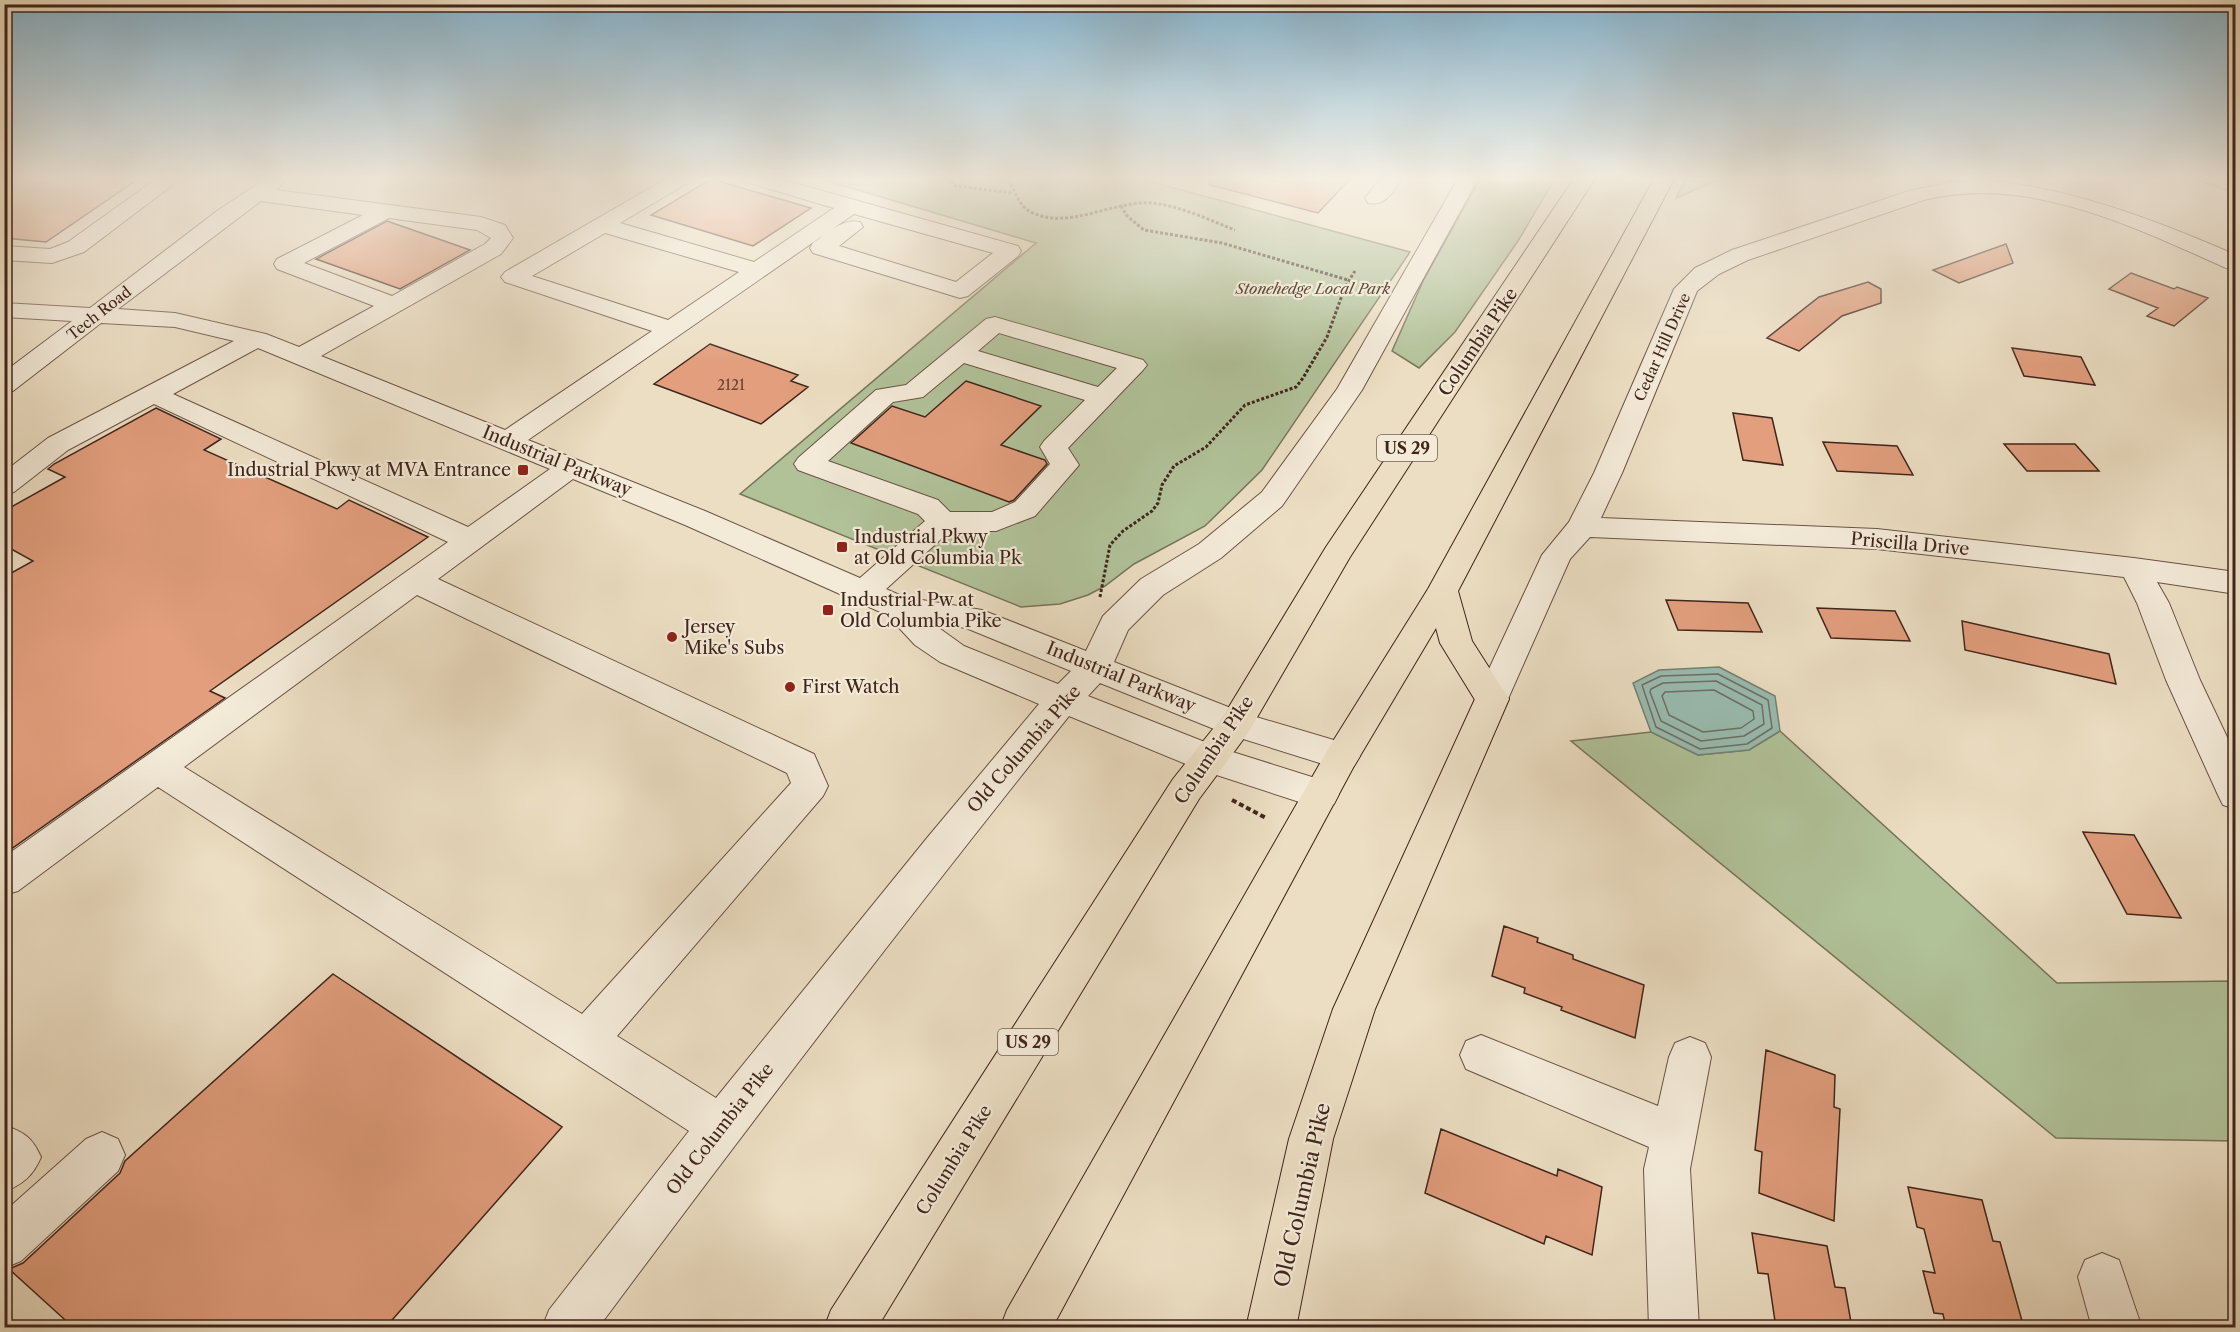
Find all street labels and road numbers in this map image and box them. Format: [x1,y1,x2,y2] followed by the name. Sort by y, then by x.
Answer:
[63,282,135,344] street label: Tech Road
[1434,284,1522,400] street label: Columbia Pike
[1630,290,1694,404] street label: Cedar Hill Drive
[479,421,636,501] street label: Industrial Parkway
[1377,435,1437,461] road number: US 29
[1850,528,1970,560] street label: Priscilla Drive
[1043,637,1200,717] street label: Industrial Parkway
[963,681,1085,817] street label: Old Columbia Pike
[1170,692,1258,808] street label: Columbia Pike
[998,1029,1058,1055] road number: US 29
[662,1059,778,1199] street label: Old Columbia Pike
[1269,1100,1335,1290] street label: Old Columbia Pike
[911,1101,997,1219] street label: Columbia Pike

